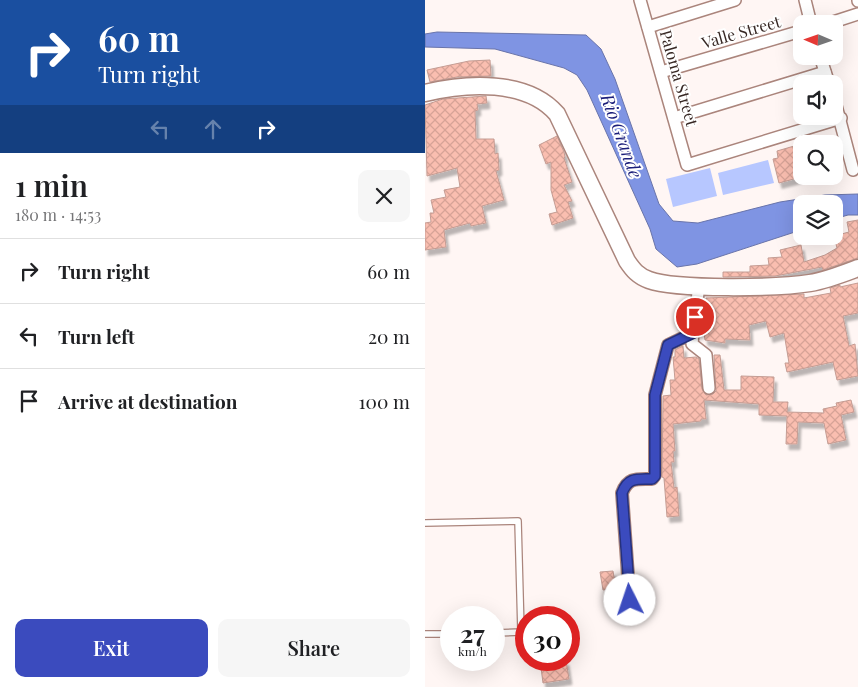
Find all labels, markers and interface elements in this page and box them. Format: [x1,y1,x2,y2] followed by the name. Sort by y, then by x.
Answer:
[698,10,783,53] street label: Valle Street
[98,14,180,61] text: 60 m
[793,15,843,65] north arrow
[793,15,843,245] map controls
[15,20,80,85] icon: right
[656,27,703,129] street label: Paloma Street
[98,59,200,89] text: Turn right
[793,75,843,125] button: sound
[595,89,648,181] water label: Rio Grande
[146,115,174,143] icon: left
[199,115,227,143] icon: ahead
[252,115,280,143] icon: right
[793,135,843,185] button: search
[15,165,88,205] text: 1 min
[358,170,410,222] button: close
[793,195,843,245] button: layers
[15,204,101,225] text: 180 m · 14:53
[15,257,43,285] icon: right
[58,258,150,284] text: Turn right
[367,258,410,284] text: 60 m
[674,296,716,338] pin
[681,303,709,331] icon: arrive
[15,322,43,350] icon: left
[58,323,135,349] text: Turn left
[368,323,410,349] text: 20 m
[15,387,43,415] icon: arrive
[58,388,238,414] text: Arrive at destination
[359,388,410,414] text: 100 m
[603,573,655,625] position arrow
[515,606,580,671] speed limit sign: 30
[460,616,485,649] text: 27
[15,619,208,677] button: Exit
[218,619,410,677] button: Share
[458,643,487,659] text: km/h

